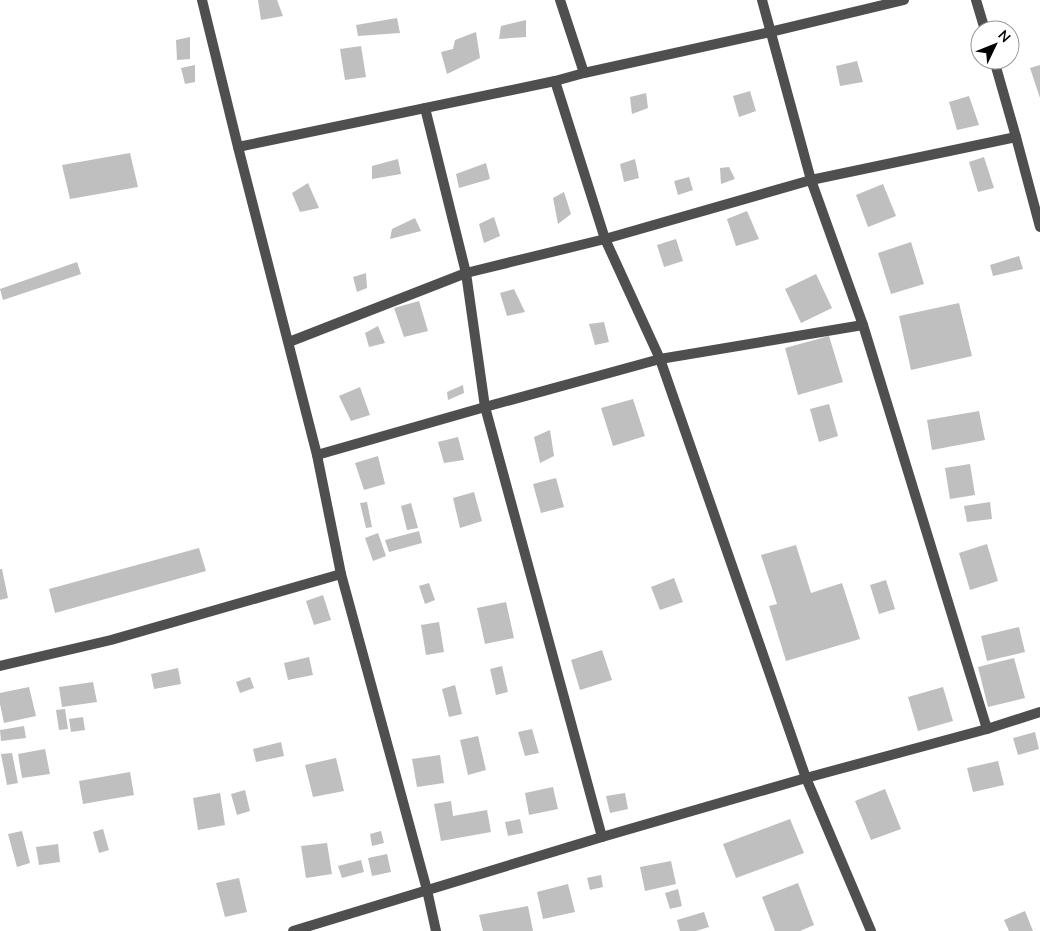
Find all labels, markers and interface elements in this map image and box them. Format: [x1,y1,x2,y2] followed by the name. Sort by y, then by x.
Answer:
[970,20,1020,70] north arrow
[994,26,1015,47] text: N

